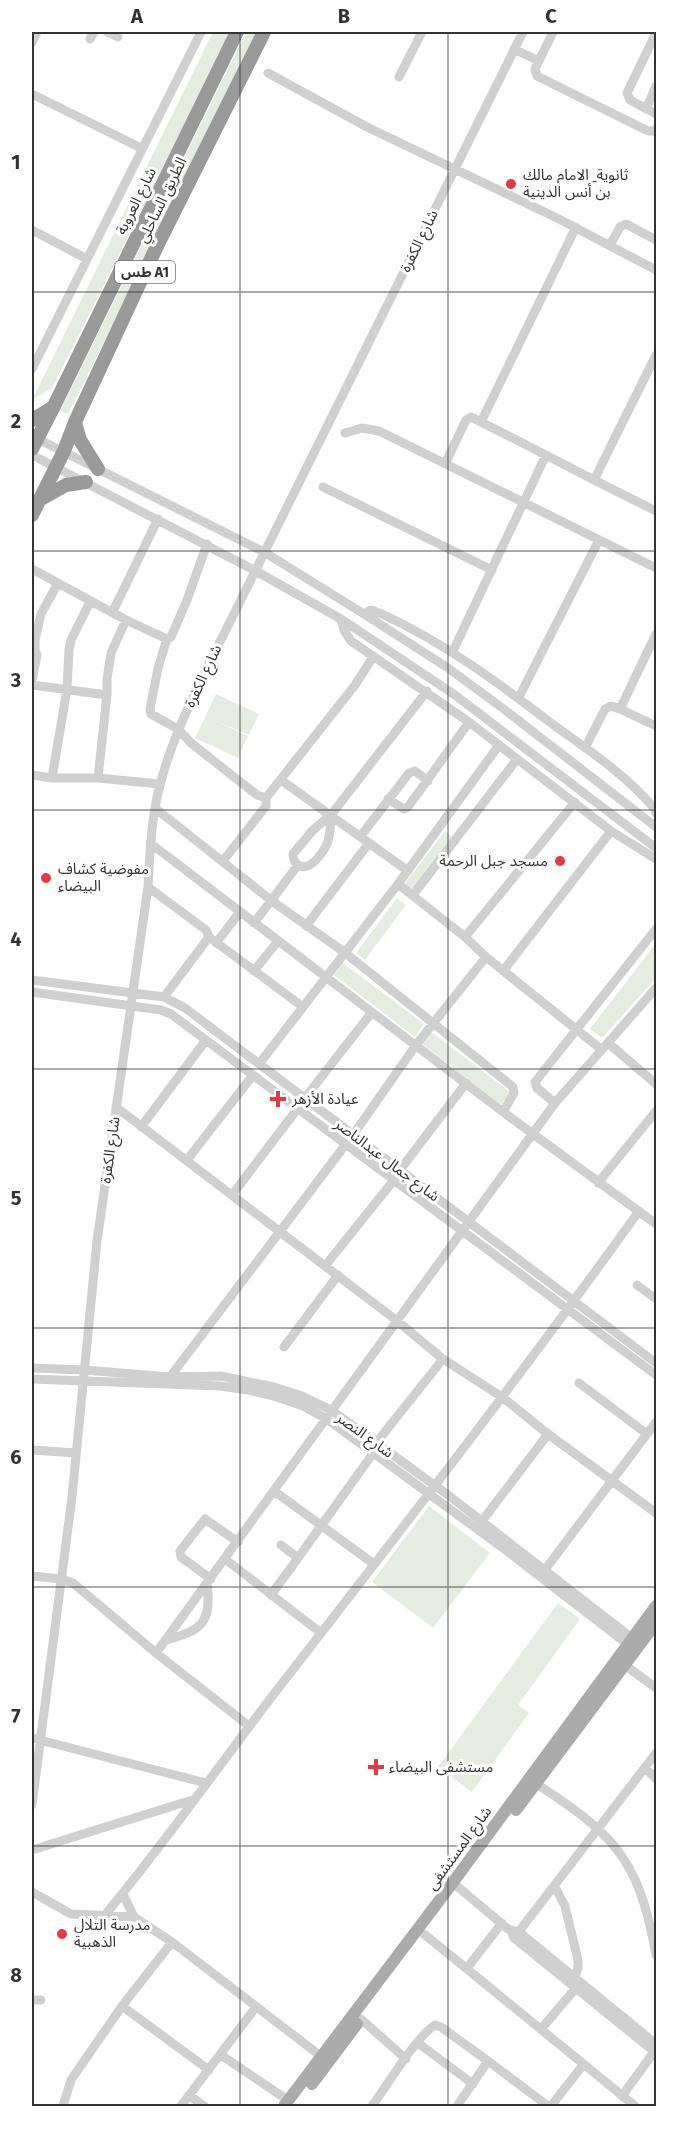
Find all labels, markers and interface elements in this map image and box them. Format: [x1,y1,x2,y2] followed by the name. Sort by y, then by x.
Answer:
[130,4,144,28] text: A
[338,4,350,28] text: B
[545,4,557,28] text: C
[11,150,21,174] text: 1
[133,154,193,247] street label: الطريق الساحلي
[112,164,163,239] street label: شارع العروبة
[523,166,628,201] place label: ثانوية_الامام مالك بن أنس الدينية
[504,177,518,191] marker: ثانوية_الامام مالك بن أنس الدينية
[396,207,445,276] street label: شارع الكفرة
[115,261,175,283] road number: طس A1
[11,409,21,433] text: 2
[181,642,228,711] street label: شارع الكفرة
[10,668,21,692] text: 3
[439,852,548,870] place label: مسجد جبل الرحمة
[553,854,567,868] marker: مسجد جبل الرحمة
[58,860,149,895] place label: مفوضية كشاف البيضاء
[39,871,53,885] marker: مفوضية كشاف البيضاء
[10,927,22,951] text: 4
[269,1090,287,1108] marker: عيادة الأزهر
[291,1090,359,1108] place label: عيادة الأزهر
[328,1114,443,1208] street label: شارع جمال عبدالناصر
[96,1115,127,1185] street label: شارع الكفرة
[11,1186,22,1210] text: 5
[330,1408,397,1464] street label: شارع النصر
[10,1445,22,1469] text: 6
[11,1704,21,1728] text: 7
[367,1758,385,1776] marker: مستشفى البيضاء
[389,1758,493,1776] place label: مستشفى البيضاء
[423,1803,498,1895] street label: شارع المستشفى
[74,1916,150,1951] place label: مدرسة التلال الذهبية
[55,1927,69,1941] marker: مدرسة التلال الذهبية
[10,1963,22,1987] text: 8

